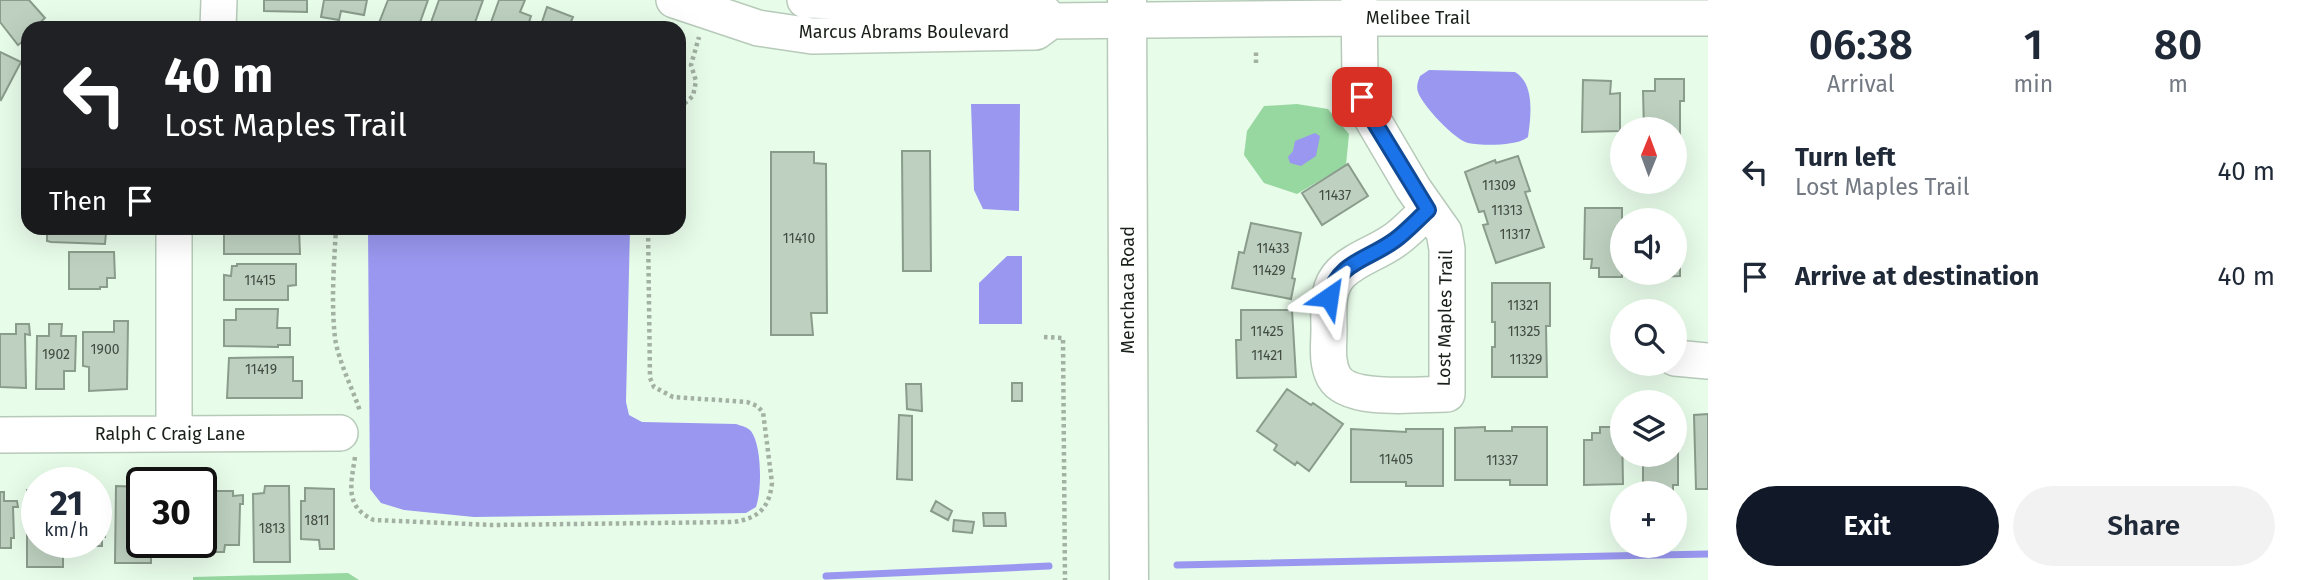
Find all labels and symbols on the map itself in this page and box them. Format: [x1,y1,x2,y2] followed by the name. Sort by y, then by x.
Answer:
[1366,7,1470,29] street label: Melibee Trail
[799,21,1009,43] street label: Marcus Abrams Boulevard
[1332,67,1392,127] pin
[1610,117,1687,194] north arrow
[1482,177,1516,194] house number: 11309
[1319,187,1351,204] house number: 11437
[1491,202,1523,219] house number: 11313
[1117,226,1139,354] street label: Menchaca Road
[1500,226,1530,243] house number: 11317
[783,230,815,247] house number: 11410
[1256,240,1290,257] house number: 11433
[1433,250,1457,386] street label: Lost Maples Trail
[1292,260,1366,334] position arrow
[1252,262,1286,279] house number: 11429
[244,272,276,289] house number: 11415
[1507,297,1539,314] house number: 11321
[1250,323,1284,340] house number: 11425
[1508,323,1540,340] house number: 11325
[90,341,120,358] house number: 1900
[42,346,70,363] house number: 1902
[1251,347,1283,364] house number: 11421
[1510,351,1542,368] house number: 11329
[245,361,277,378] house number: 11419
[95,423,245,445] street label: Ralph C Craig Lane
[1379,451,1413,468] house number: 11405
[1486,452,1518,469] house number: 11337
[126,467,217,558] speed limit sign: 30
[304,512,330,529] house number: 1811
[259,520,285,537] house number: 1813

